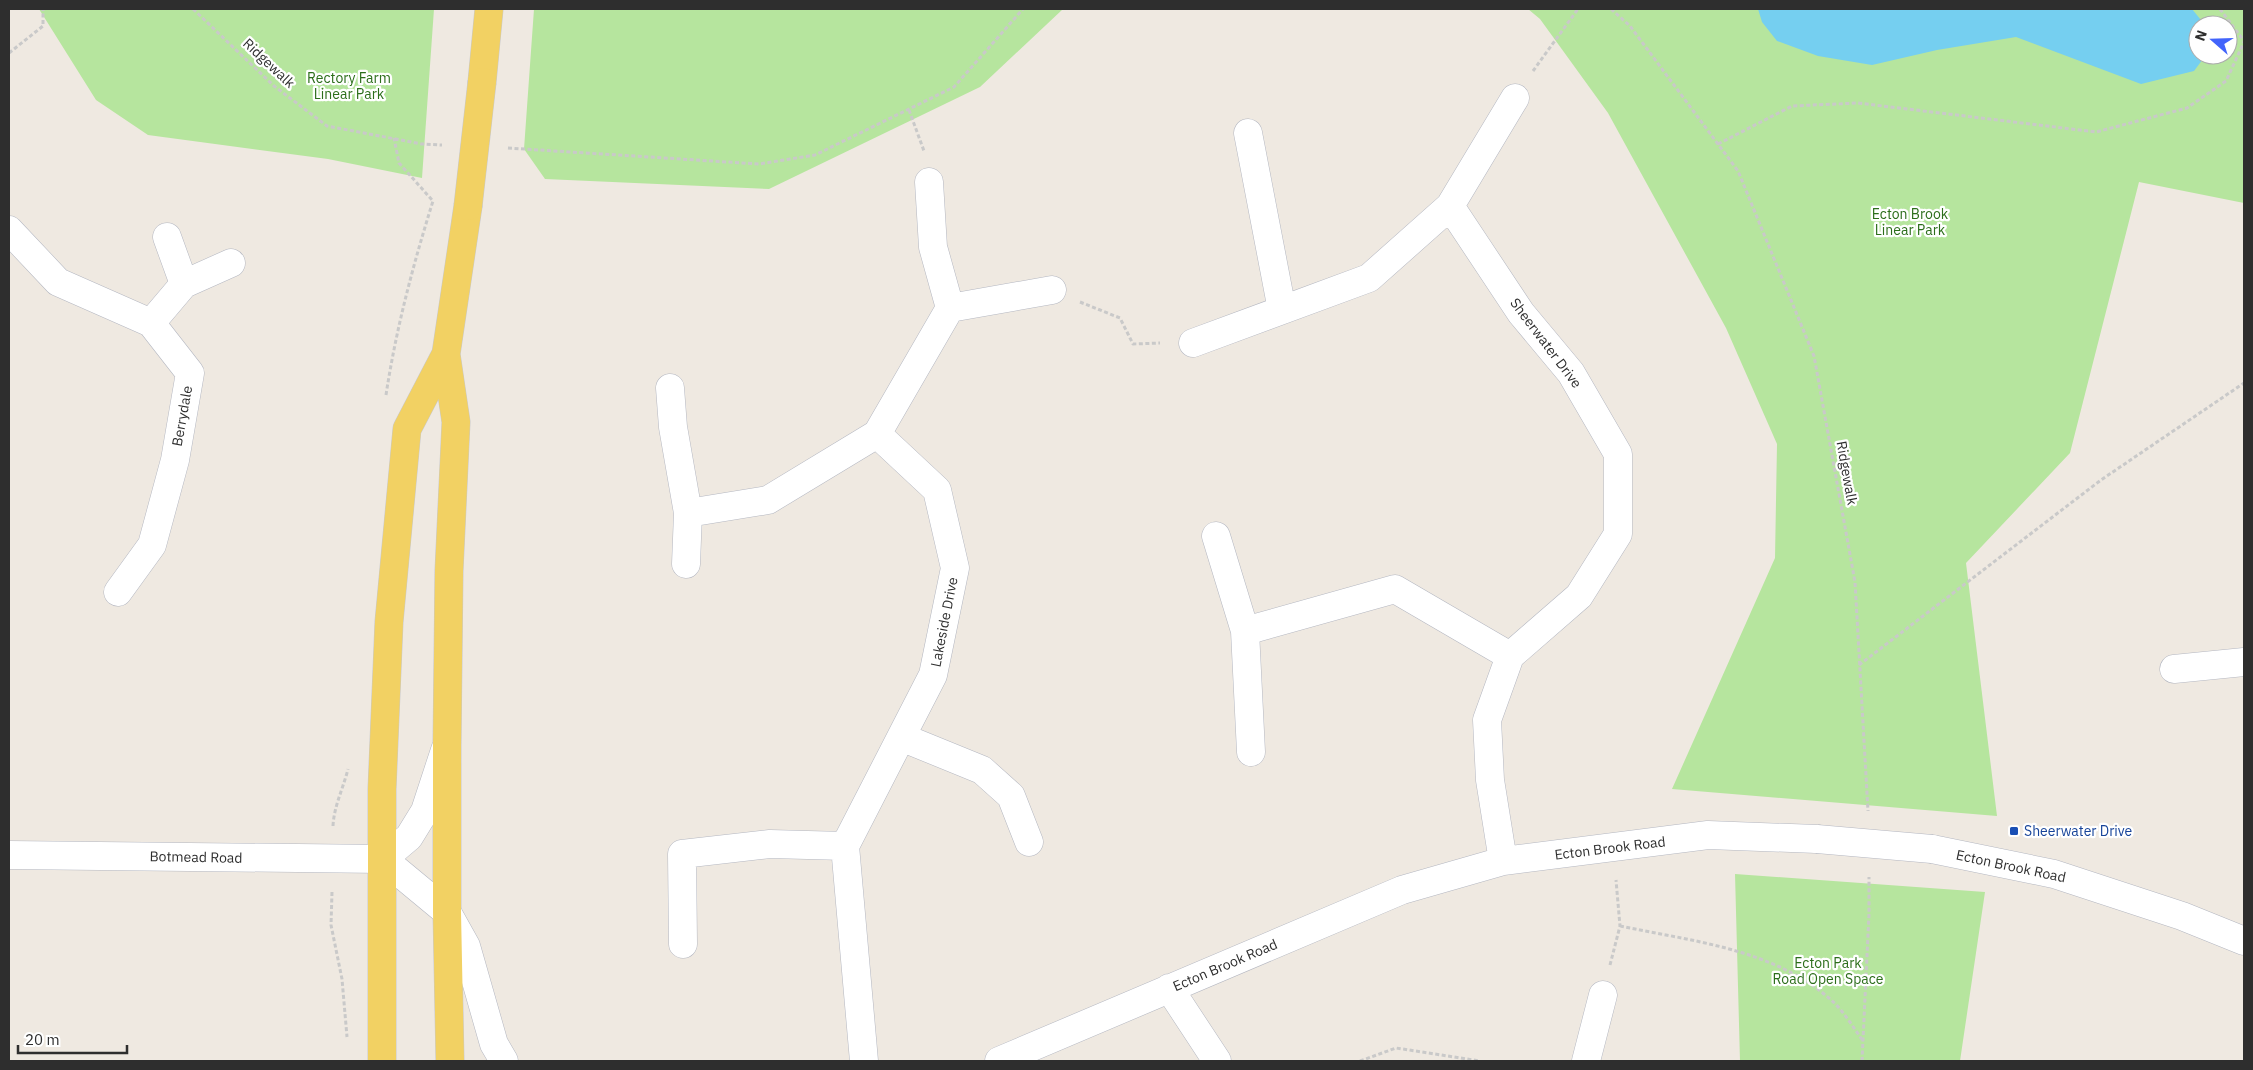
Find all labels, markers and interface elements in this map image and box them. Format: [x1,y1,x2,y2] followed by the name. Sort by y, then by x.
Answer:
[2188,15,2238,65] north arrow
[2191,28,2211,43] text: N
[239,34,299,92] street label: Ridgewalk
[307,69,391,103] park label: Rectory Farm Linear Park
[1872,205,1949,239] park label: Ecton Brook Linear Park
[1506,294,1586,392] street label: Sheerwater Drive
[168,384,196,448] street label: Berrydale
[1833,440,1862,507] street label: Ridgewalk
[926,575,962,668] street label: Lakeside Drive
[2024,822,2133,840] place label: Sheerwater Drive
[2008,825,2020,837] marker: Sheerwater Drive
[1553,832,1667,864] street label: Ecton Brook Road
[1954,846,2068,886] street label: Ecton Brook Road
[149,847,243,867] street label: Botmead Road
[1170,935,1280,995] street label: Ecton Brook Road
[1773,954,1884,988] park label: Ecton Park Road Open Space
[18,1022,126,1054] scale bar
[25,1030,60,1049] text: 20 m

